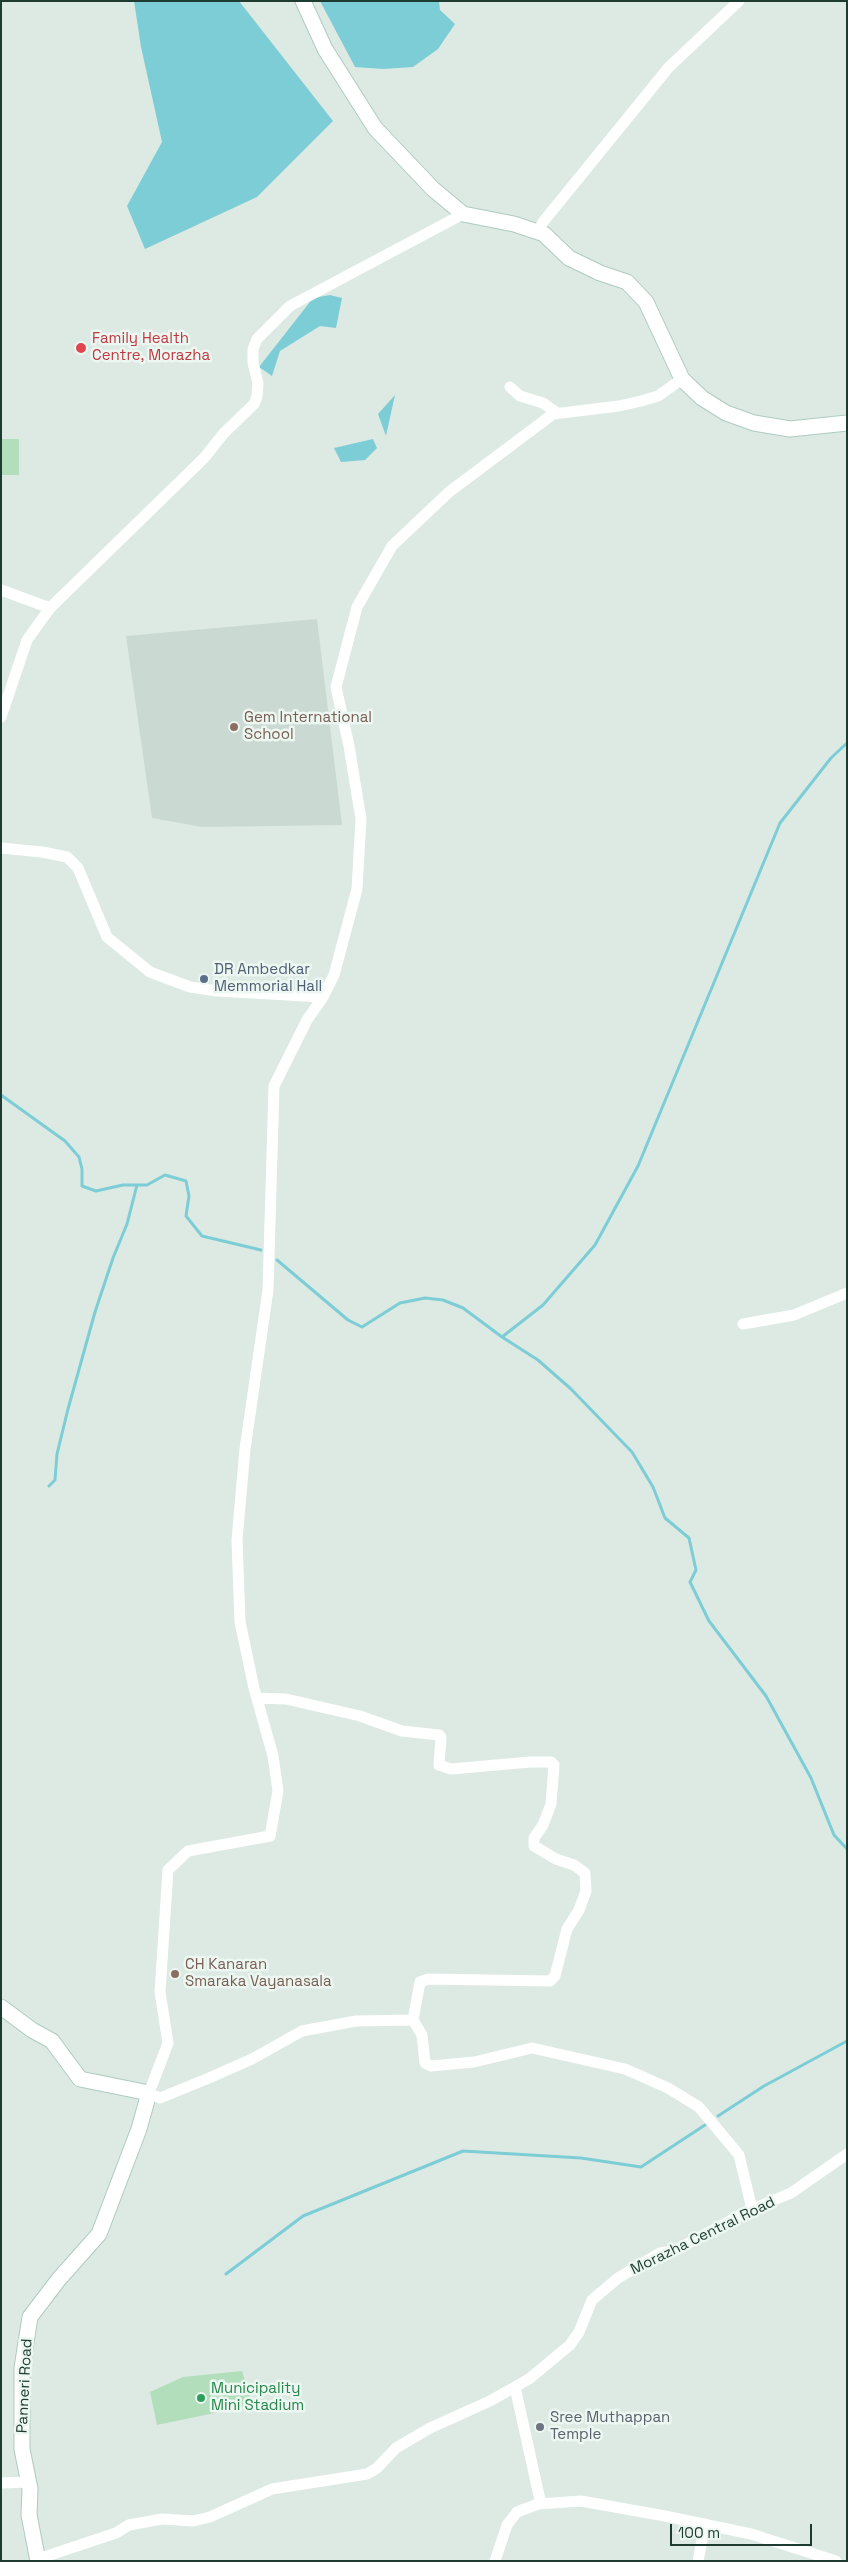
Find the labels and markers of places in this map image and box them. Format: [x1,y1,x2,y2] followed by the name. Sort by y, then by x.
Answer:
[92,330,210,365] place label: Family Health Centre, Morazha
[74,341,88,355] marker: Family Health Centre, Morazha
[244,709,372,744] place label: Gem International School
[228,721,240,733] marker: Gem International School
[214,961,322,996] place label: DR Ambedkar Memmorial Hall
[198,973,210,985] marker: DR Ambedkar Memmorial Hall
[185,1956,332,1991] place label: CH Kanaran Smaraka Vayanasala
[169,1968,181,1980] marker: CH Kanaran Smaraka Vayanasala
[211,2380,304,2415] place label: Municipality Mini Stadium
[195,2392,207,2404] marker: Municipality Mini Stadium
[550,2409,670,2444] place label: Sree Muthappan Temple
[534,2421,546,2433] marker: Sree Muthappan Temple

